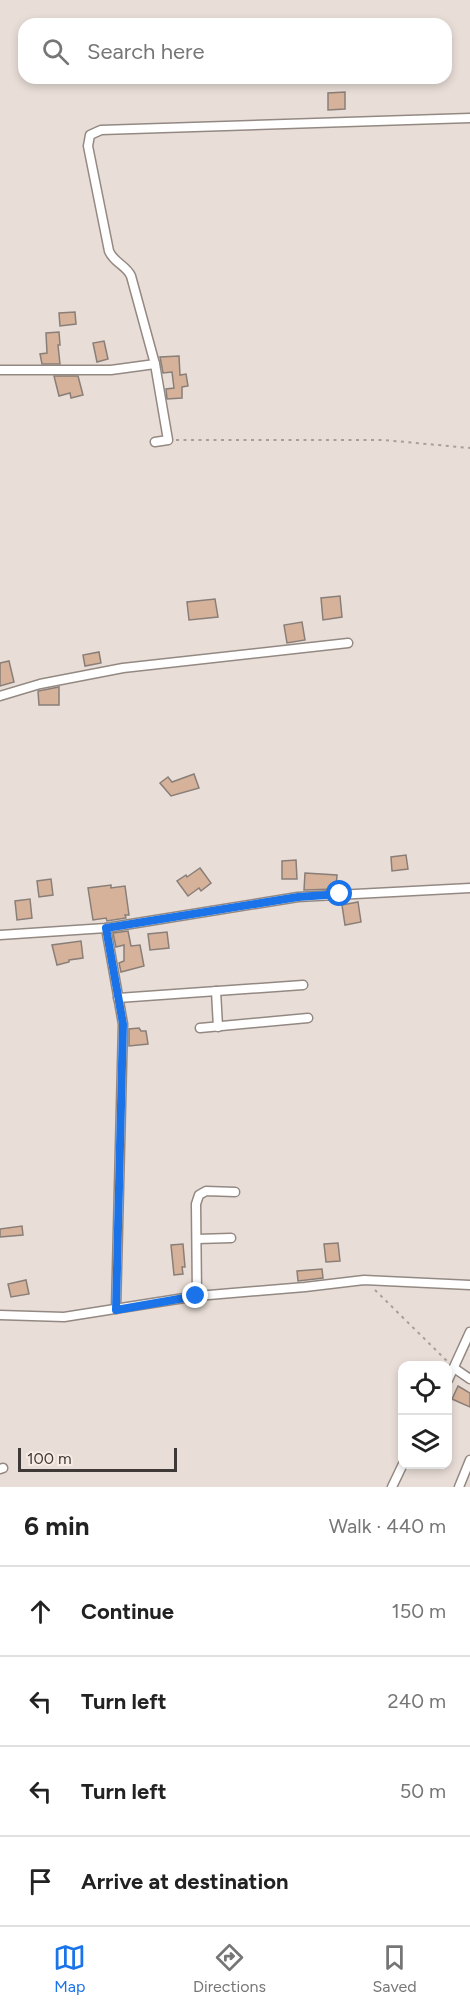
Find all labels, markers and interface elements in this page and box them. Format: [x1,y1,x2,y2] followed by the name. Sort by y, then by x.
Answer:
[18,18,452,84] search box
[39,35,72,68] icon: search
[87,38,205,65] text: Search here
[326,880,352,906] route start
[182,1282,208,1308] route end
[398,1361,452,1469] map controls
[398,1361,452,1415] button: locate
[398,1415,452,1469] button: layers
[18,1445,177,1472] scale bar
[27,1449,72,1468] text: 100 m
[24,1510,90,1542] text: 6 min
[329,1514,446,1538] text: Walk · 440 m
[24,1595,57,1628] icon: ahead
[81,1598,174,1625] text: Continue
[391,1599,446,1623] text: 150 m
[24,1685,57,1718] icon: left
[81,1688,167,1715] text: Turn left
[388,1689,446,1713] text: 240 m
[24,1775,57,1808] icon: left
[81,1778,167,1805] text: Turn left
[400,1779,446,1803] text: 50 m
[24,1865,57,1898] icon: arrive
[81,1868,289,1895] text: Arrive at destination
[53,1941,86,1996] tab: Map
[193,1941,266,1996] tab: Directions
[373,1941,417,1996] tab: Saved

